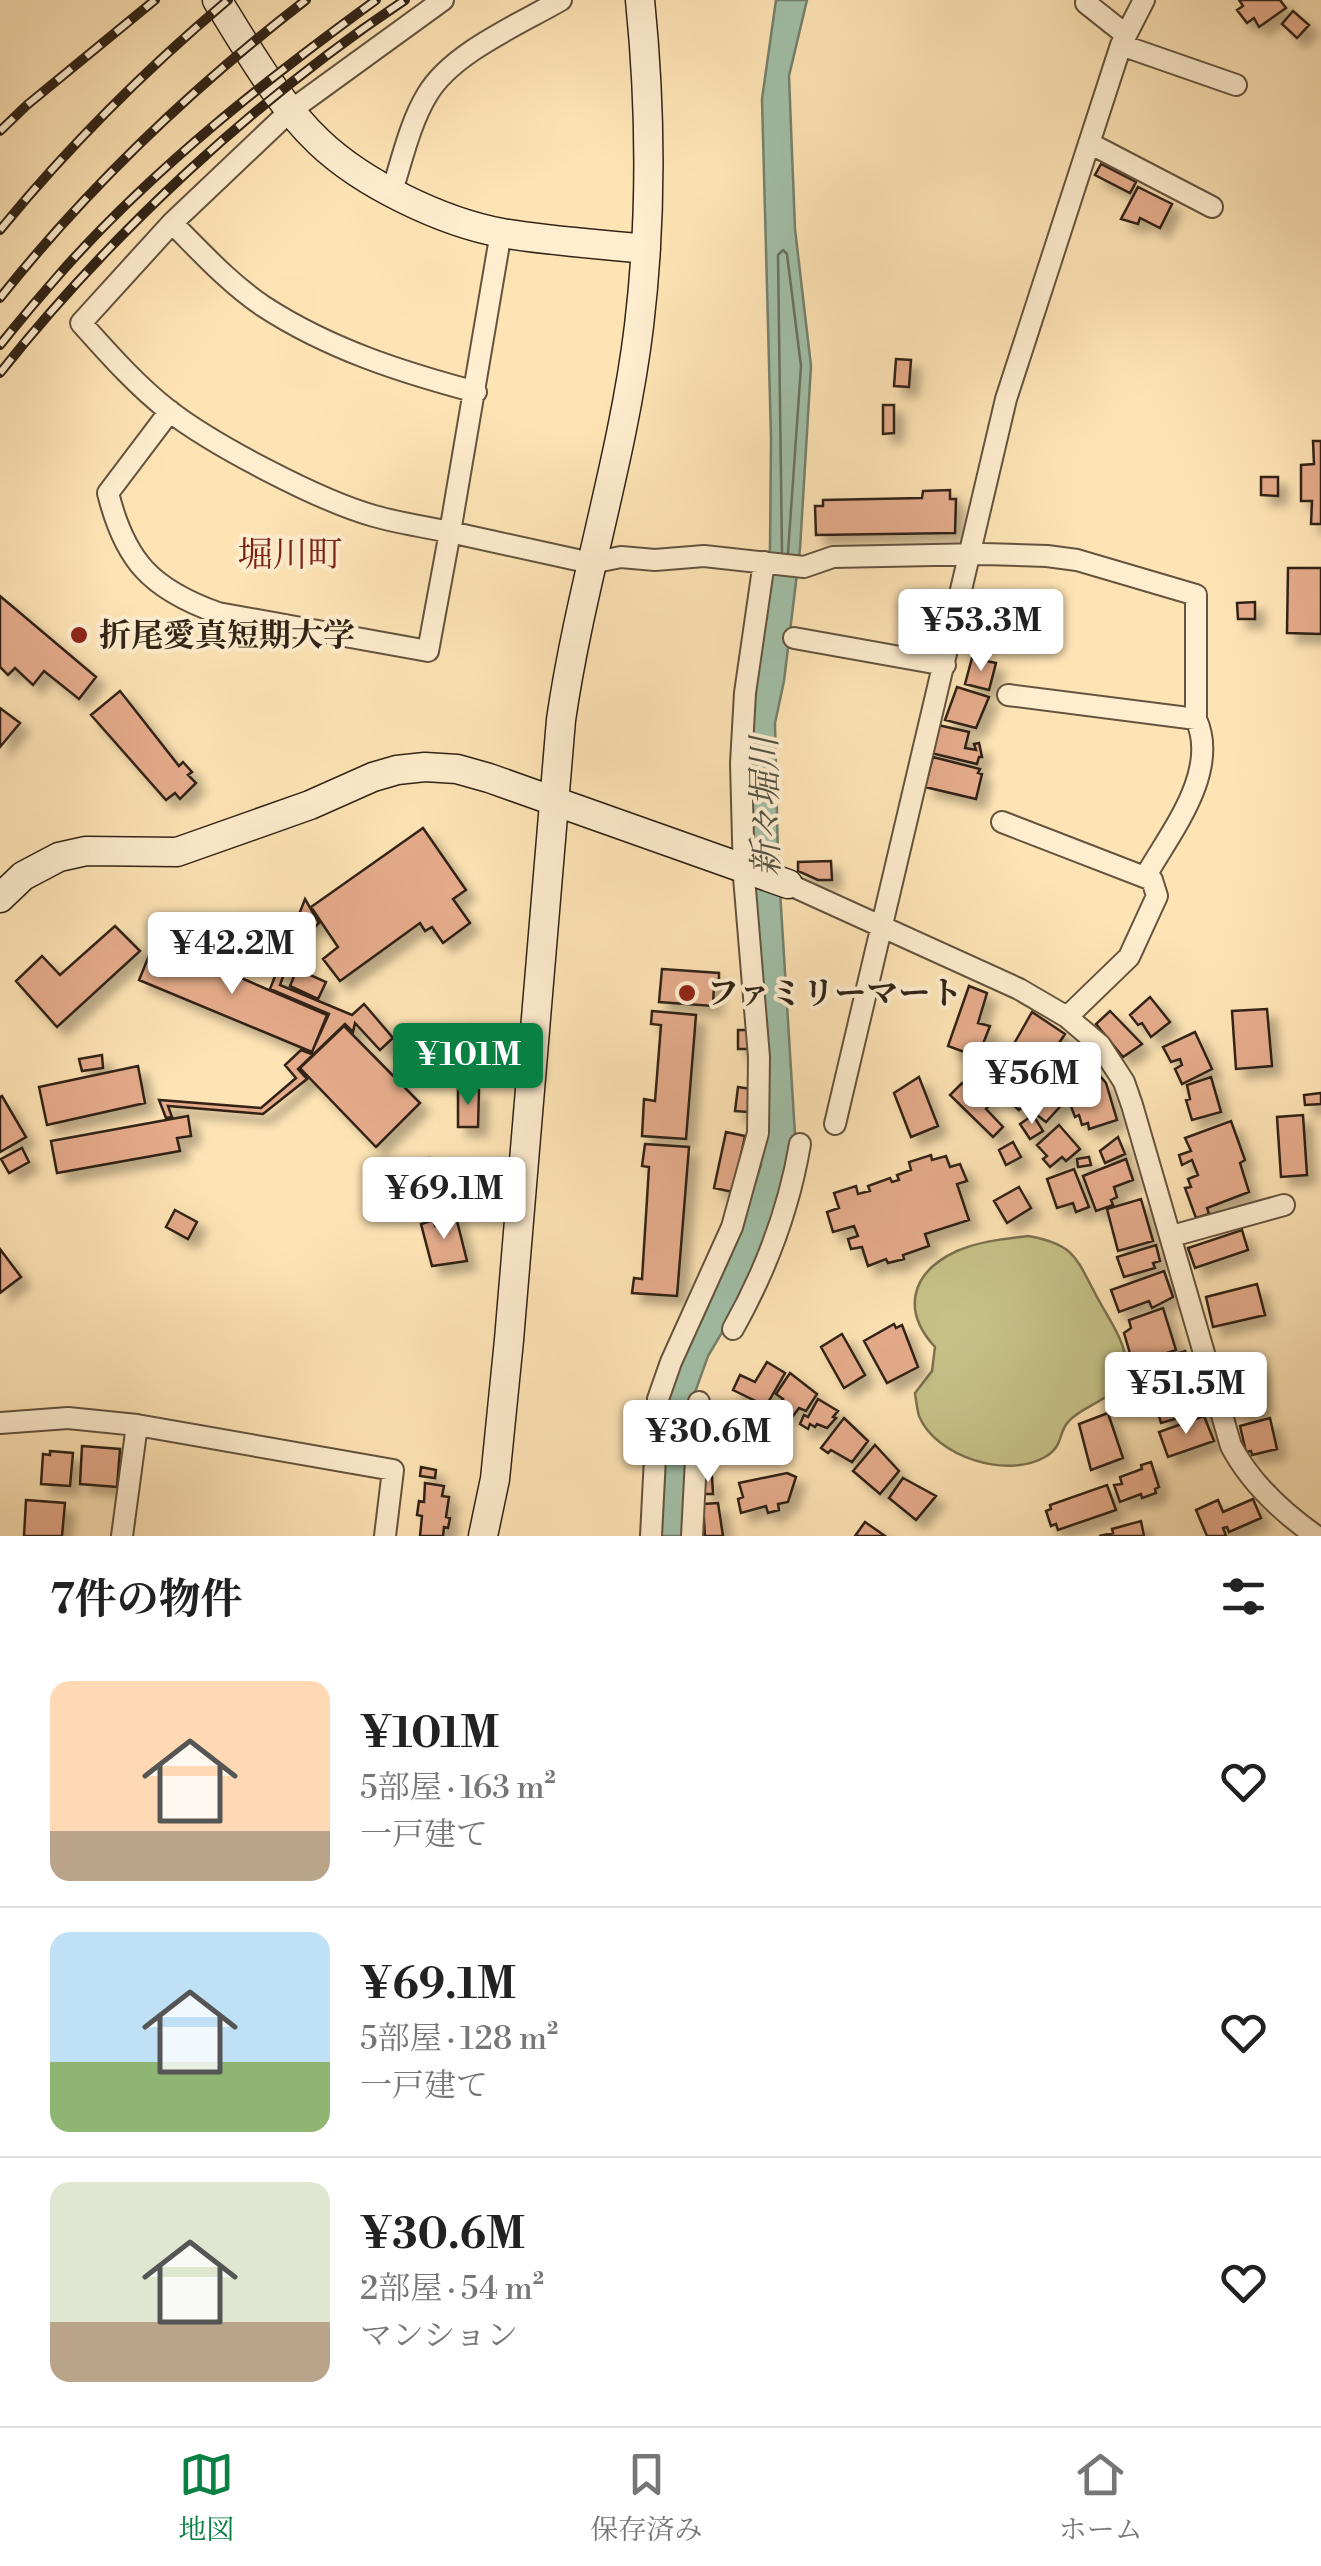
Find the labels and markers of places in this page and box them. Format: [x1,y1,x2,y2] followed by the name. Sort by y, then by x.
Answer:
[900,589,1062,674] pin: ¥53.3M
[99,616,355,656] place label: 折尾愛真短期大学
[68,624,90,646] marker: 折尾愛真短期大学
[151,912,313,997] pin: ¥42.2M
[707,974,962,1014] place label: ファミリーマート
[676,982,698,1004] marker: ファミリーマート
[398,1023,538,1108] pin: ¥101M
[973,1042,1091,1127] pin: ¥56M
[363,1157,525,1242] pin: ¥69.1M
[1105,1352,1267,1437] pin: ¥51.5M
[627,1400,789,1485] pin: ¥30.6M

